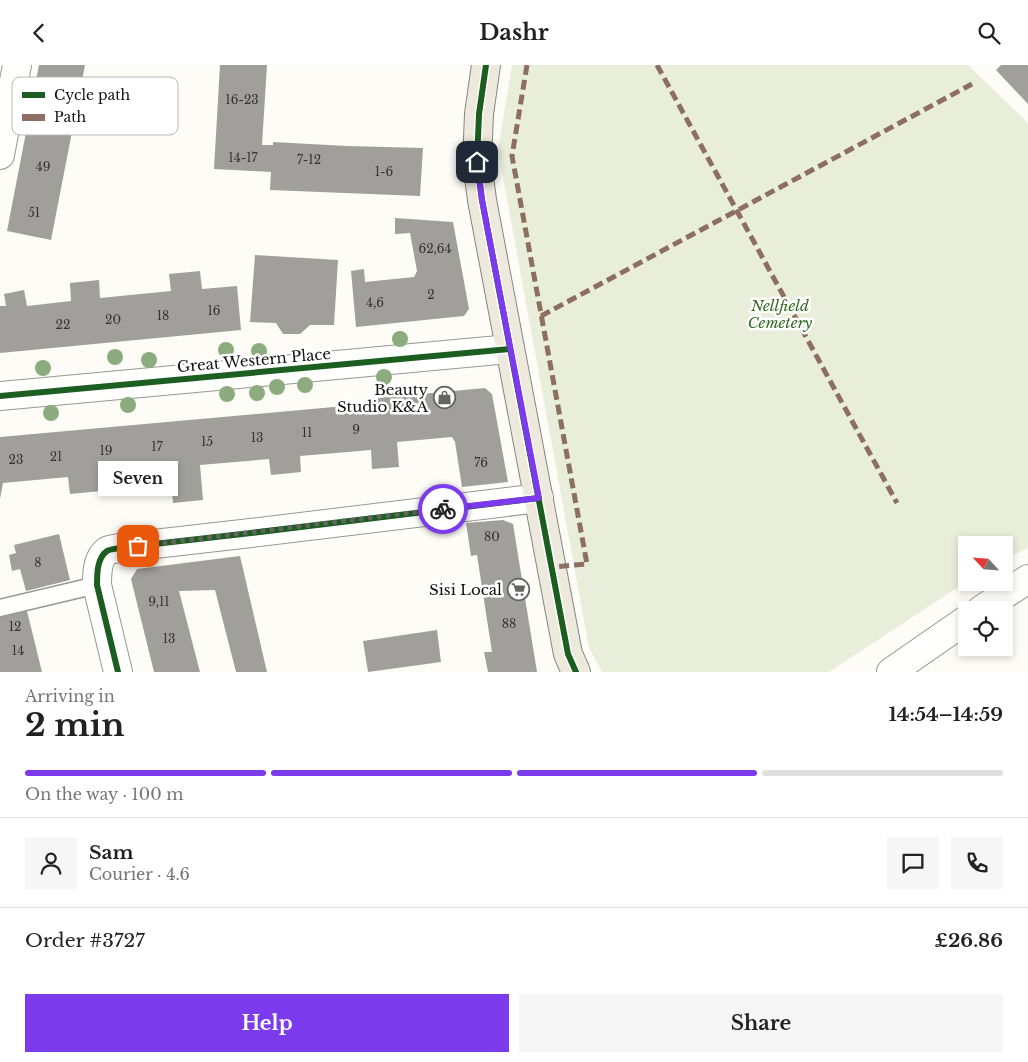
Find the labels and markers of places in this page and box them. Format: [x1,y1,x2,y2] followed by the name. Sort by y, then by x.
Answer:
[456,141,498,183] pin
[337,380,428,416] place label: Beauty Studio K&A
[432,386,456,410] shop icon: Beauty Studio K&A
[98,461,178,496] callout: Seven
[117,525,159,567] pin
[506,577,530,601] supermarket icon: Sisi Local
[429,580,502,599] place label: Sisi Local

